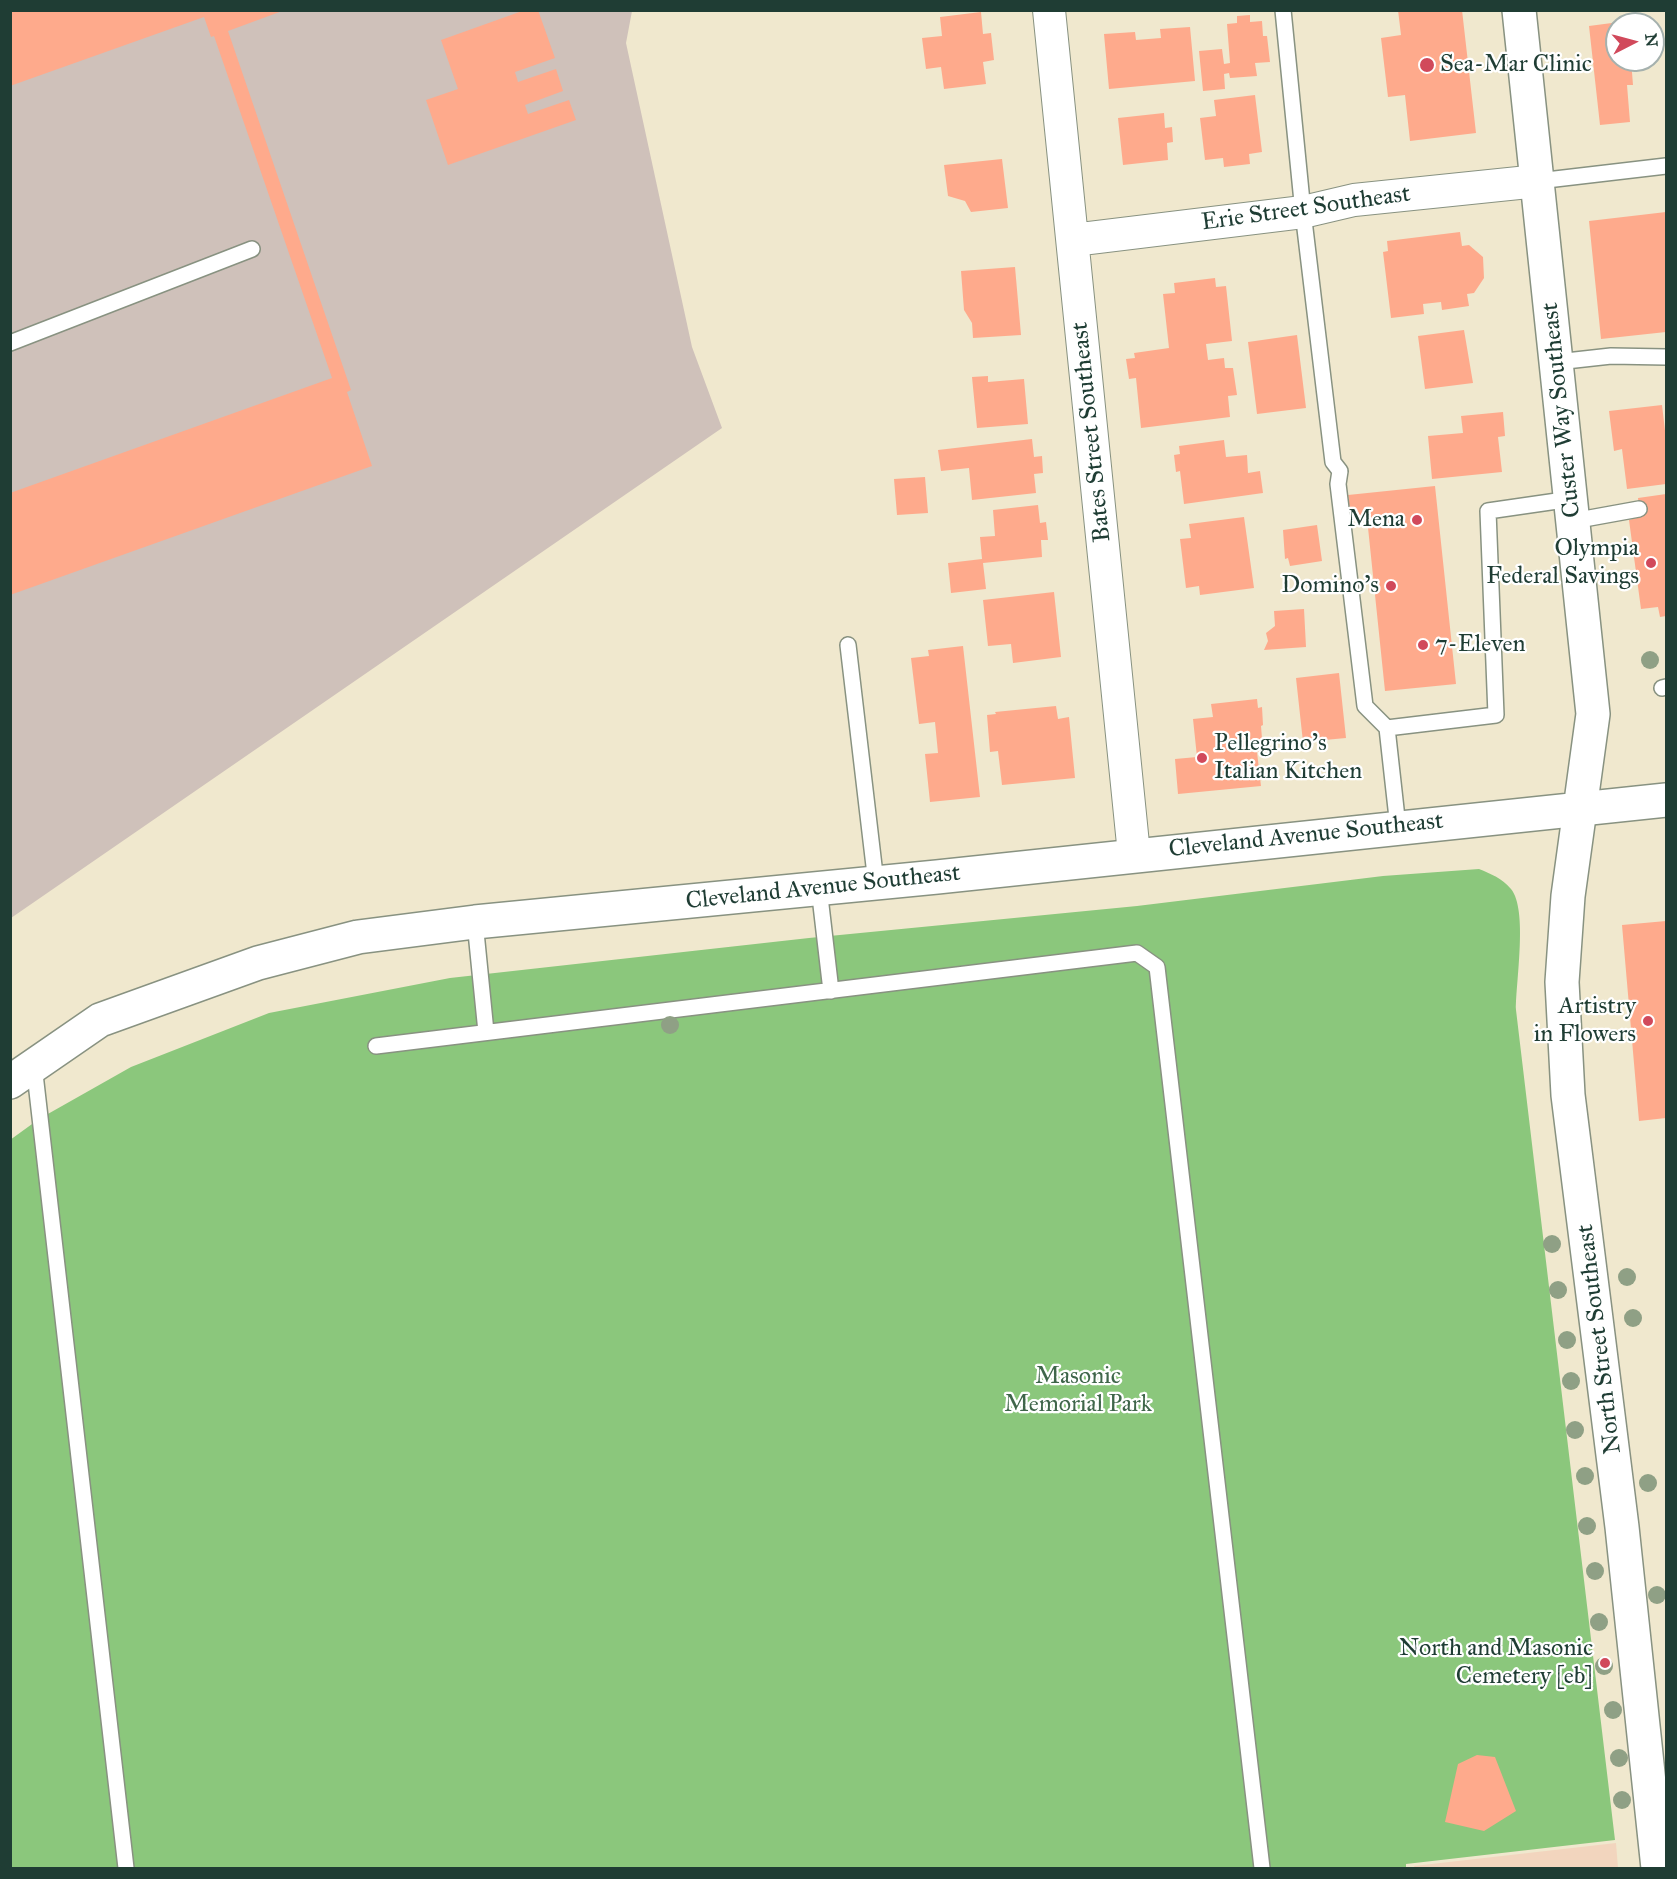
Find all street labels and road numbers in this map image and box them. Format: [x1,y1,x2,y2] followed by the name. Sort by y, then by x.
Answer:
[1200,180,1412,238] street label: Erie Street Southeast
[1536,301,1588,519] street label: Custer Way Southeast
[1066,320,1118,544] street label: Bates Street Southeast
[1167,807,1445,865] street label: Cleveland Avenue Southeast
[684,859,962,917] street label: Cleveland Avenue Southeast
[1572,1223,1628,1455] street label: North Street Southeast

